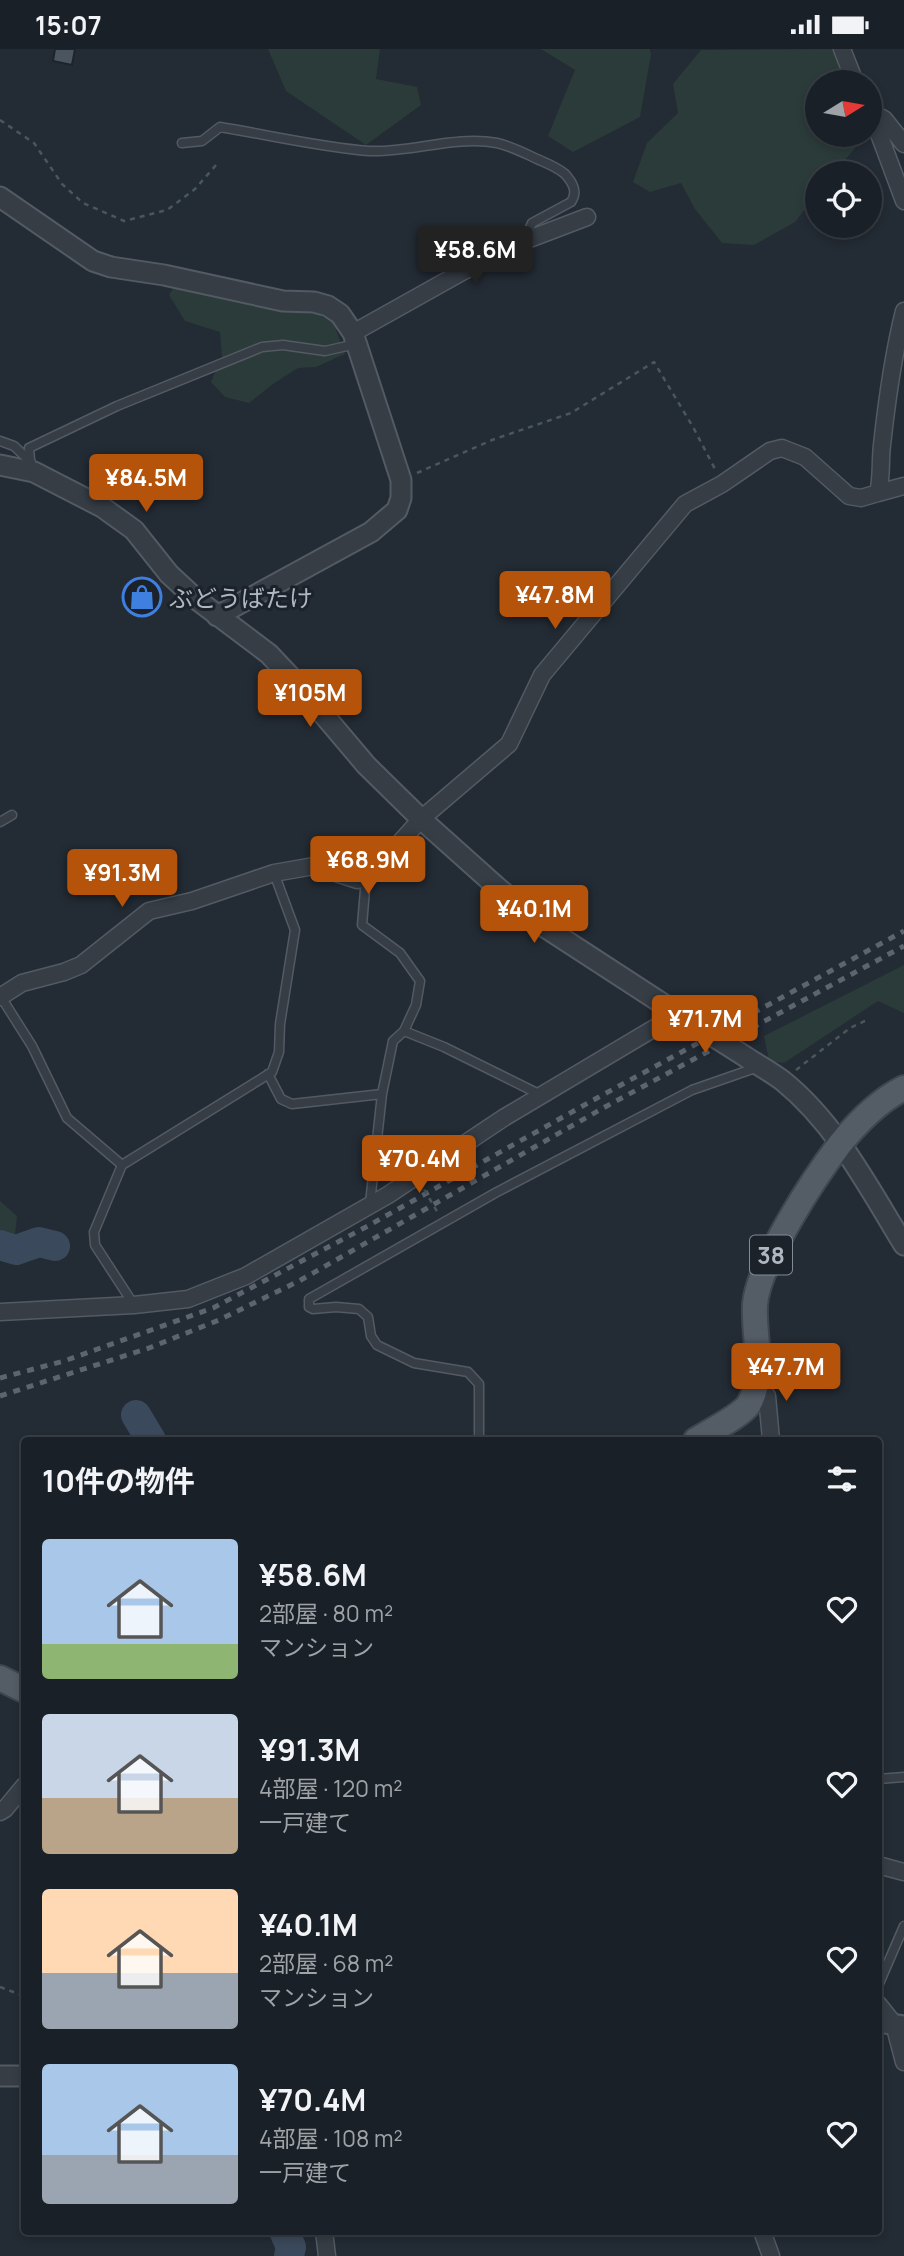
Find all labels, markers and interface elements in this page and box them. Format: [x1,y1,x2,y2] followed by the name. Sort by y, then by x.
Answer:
[35,7,102,43] text: 15:07
[805,70,882,147] north arrow
[805,70,882,238] map controls
[805,161,882,238] button: locate
[418,226,532,286] pin: ¥58.6M
[434,233,516,265] text: ¥58.6M
[89,455,203,514] pin: ¥84.5M
[105,461,187,493] text: ¥84.5M
[498,571,612,631] pin: ¥47.8M
[121,576,163,618] shop icon: ぶどうばたけ
[515,578,595,610] text: ¥47.8M
[169,581,313,614] place label: ぶどうばたけ
[261,669,359,729] pin: ¥105M
[274,676,346,708] text: ¥105M
[311,837,425,896] pin: ¥68.9M
[326,843,410,875] text: ¥68.9M
[65,849,179,909] pin: ¥91.3M
[83,856,161,888] text: ¥91.3M
[477,885,591,945] pin: ¥40.1M
[496,892,572,924] text: ¥40.1M
[648,995,762,1055] pin: ¥71.7M
[668,1002,742,1034] text: ¥71.7M
[362,1135,476,1195] pin: ¥70.4M
[378,1142,460,1174] text: ¥70.4M
[750,1235,792,1275] road number: 38
[729,1343,843,1403] pin: ¥47.7M
[747,1350,825,1382] text: ¥47.7M
[42,1460,195,1501] text: 10件の物件
[823,1460,861,1498] icon: filters
[259,1554,367,1595] text: ¥58.6M
[98,1567,182,1651] icon: home
[823,1590,861,1628] icon: heart
[259,1597,393,1629] text: 2部屋 · 80 m²
[259,1631,374,1663] text: マンション
[259,1729,360,1770] text: ¥91.3M
[98,1742,182,1826] icon: home
[823,1765,861,1803] icon: heart
[259,1772,402,1804] text: 4部屋 · 120 m²
[259,1806,351,1838] text: 一戸建て
[259,1904,358,1945] text: ¥40.1M
[98,1917,182,2001] icon: home
[823,1940,861,1978] icon: heart
[259,1947,393,1979] text: 2部屋 · 68 m²
[259,1981,374,2013] text: マンション
[259,2079,366,2120] text: ¥70.4M
[98,2092,182,2176] icon: home
[823,2115,861,2153] icon: heart
[259,2122,403,2154] text: 4部屋 · 108 m²
[259,2156,351,2188] text: 一戸建て

